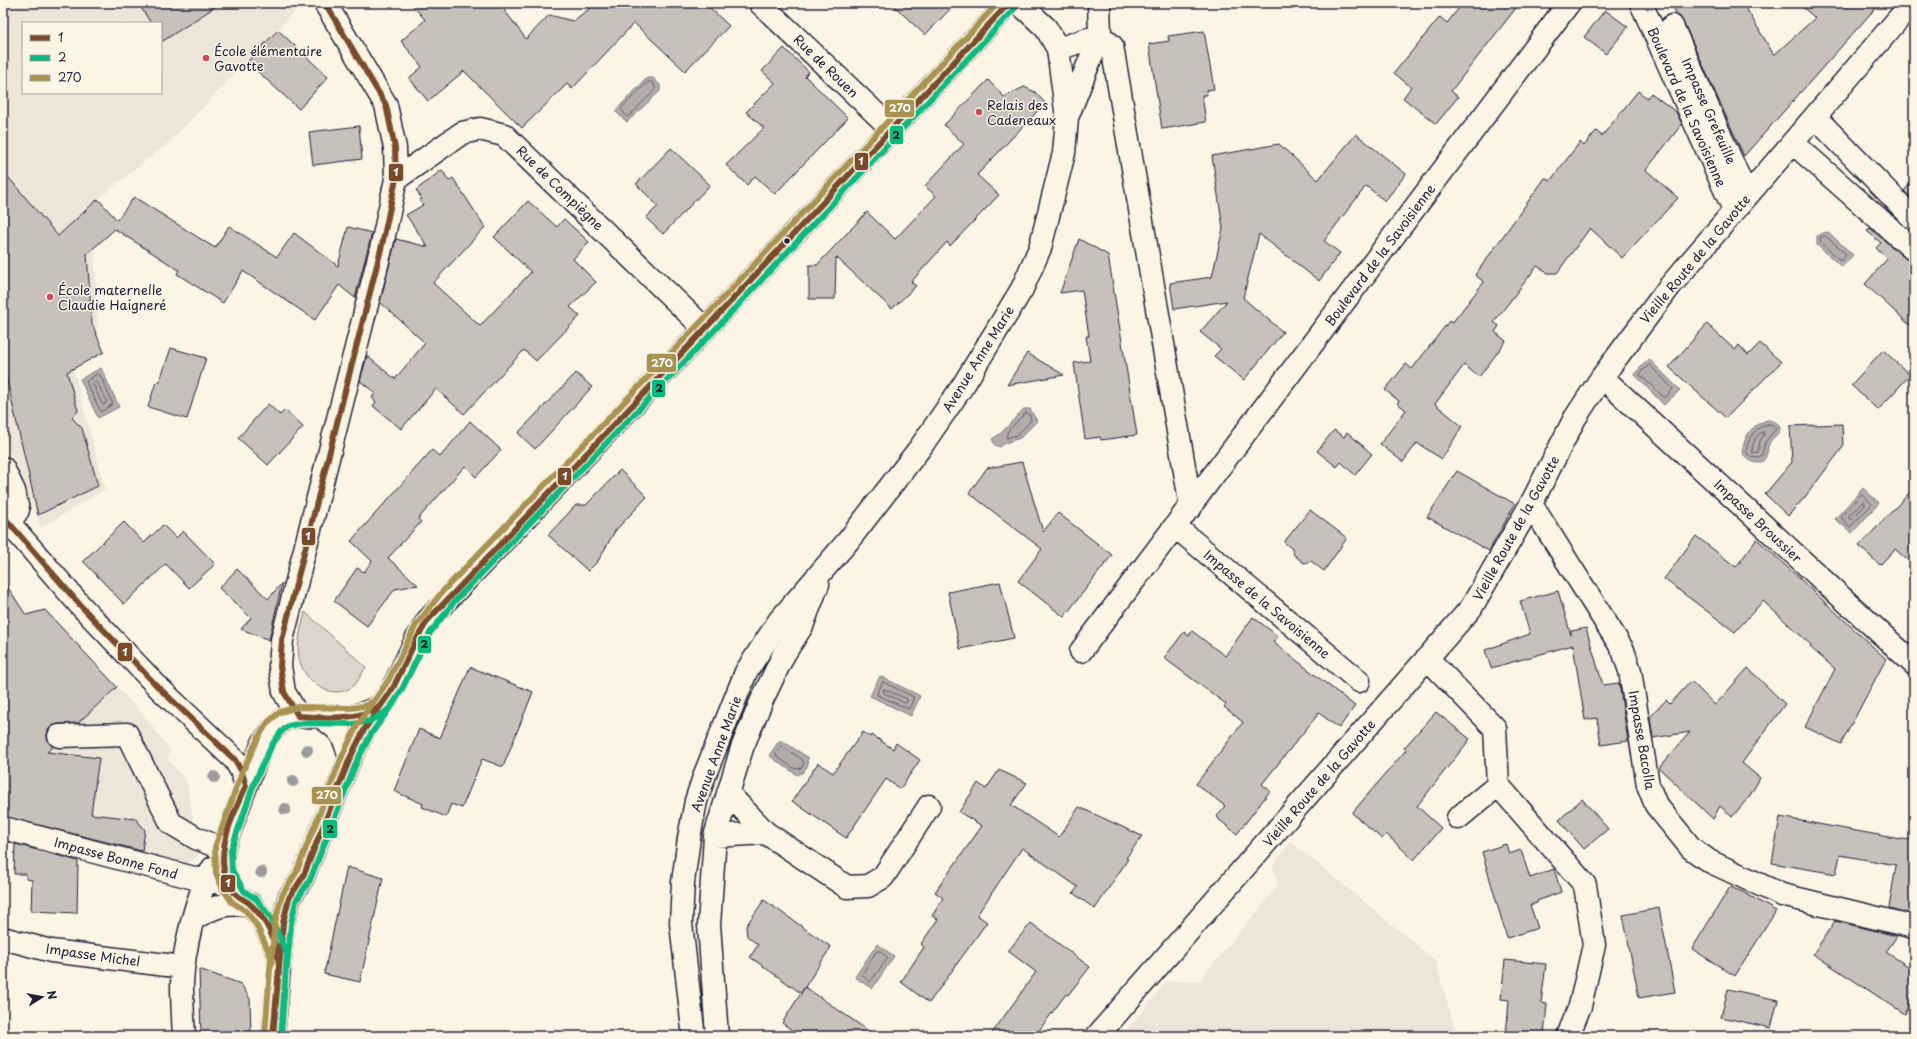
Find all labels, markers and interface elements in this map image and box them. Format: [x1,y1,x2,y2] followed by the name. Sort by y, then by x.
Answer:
[22,22,162,94] legend
[1644,24,1731,190] street label: Boulevard de la Savoisienne
[58,28,63,46] text: 1
[790,30,863,102] street label: Rue de Rouen
[214,41,322,75] place label: École élémentaire Gavotte
[58,48,67,66] text: 2
[201,53,211,63] marker: École élémentaire Gavotte
[1678,55,1741,167] street label: Impasse Grefeuille
[58,68,82,86] text: 270
[987,95,1056,129] place label: Relais des Cadeneaux
[884,99,915,118] line badge: 270
[889,99,911,116] text: 270
[974,107,984,117] marker: Relais des Cadeneaux
[889,125,904,145] line badge: 2
[892,126,900,143] text: 2
[513,141,608,234] street label: Rue de Compiègne
[854,152,869,171] line badge: 1
[858,152,864,169] text: 1
[388,163,404,182] line badge: 1
[393,163,399,180] text: 1
[1320,180,1439,329] street label: Boulevard de la Savoisienne
[1635,190,1754,327] street label: Vieille Route de la Gavotte
[782,236,792,246] unlabelled marker
[58,280,166,314] place label: École maternelle Claudie Haigneré
[45,292,55,302] marker: École maternelle Claudie Haigneré
[937,302,1018,416] street label: Avenue Anne Marie
[646,353,677,373] line badge: 270
[651,354,673,371] text: 270
[651,379,666,398] line badge: 2
[655,379,663,396] text: 2
[1468,452,1563,604] street label: Vieille Route de la Gavotte
[557,467,572,486] line badge: 1
[562,467,568,484] text: 1
[1710,475,1806,566] street label: Impasse Broussier
[301,527,316,546] line badge: 1
[305,527,311,544] text: 1
[1200,545,1335,662] street label: Impasse de la Savoisienne
[417,635,432,654] line badge: 2
[420,635,428,652] text: 2
[117,642,133,662] line badge: 1
[122,643,128,660] text: 1
[1624,689,1661,792] street label: Impasse Bacolla
[686,693,745,814] street label: Avenue Anne Marie
[1258,715,1379,850] street label: Vieille Route de la Gavotte
[311,786,342,805] line badge: 270
[316,786,338,803] text: 270
[322,819,338,839] line badge: 2
[326,820,334,837] text: 2
[52,832,180,883] street label: Impasse Bonne Fond
[220,874,236,893] line badge: 1
[225,874,231,891] text: 1
[45,938,141,971] street label: Impasse Michel
[22,977,62,1017] north arrow
[43,989,62,1001] text: N

